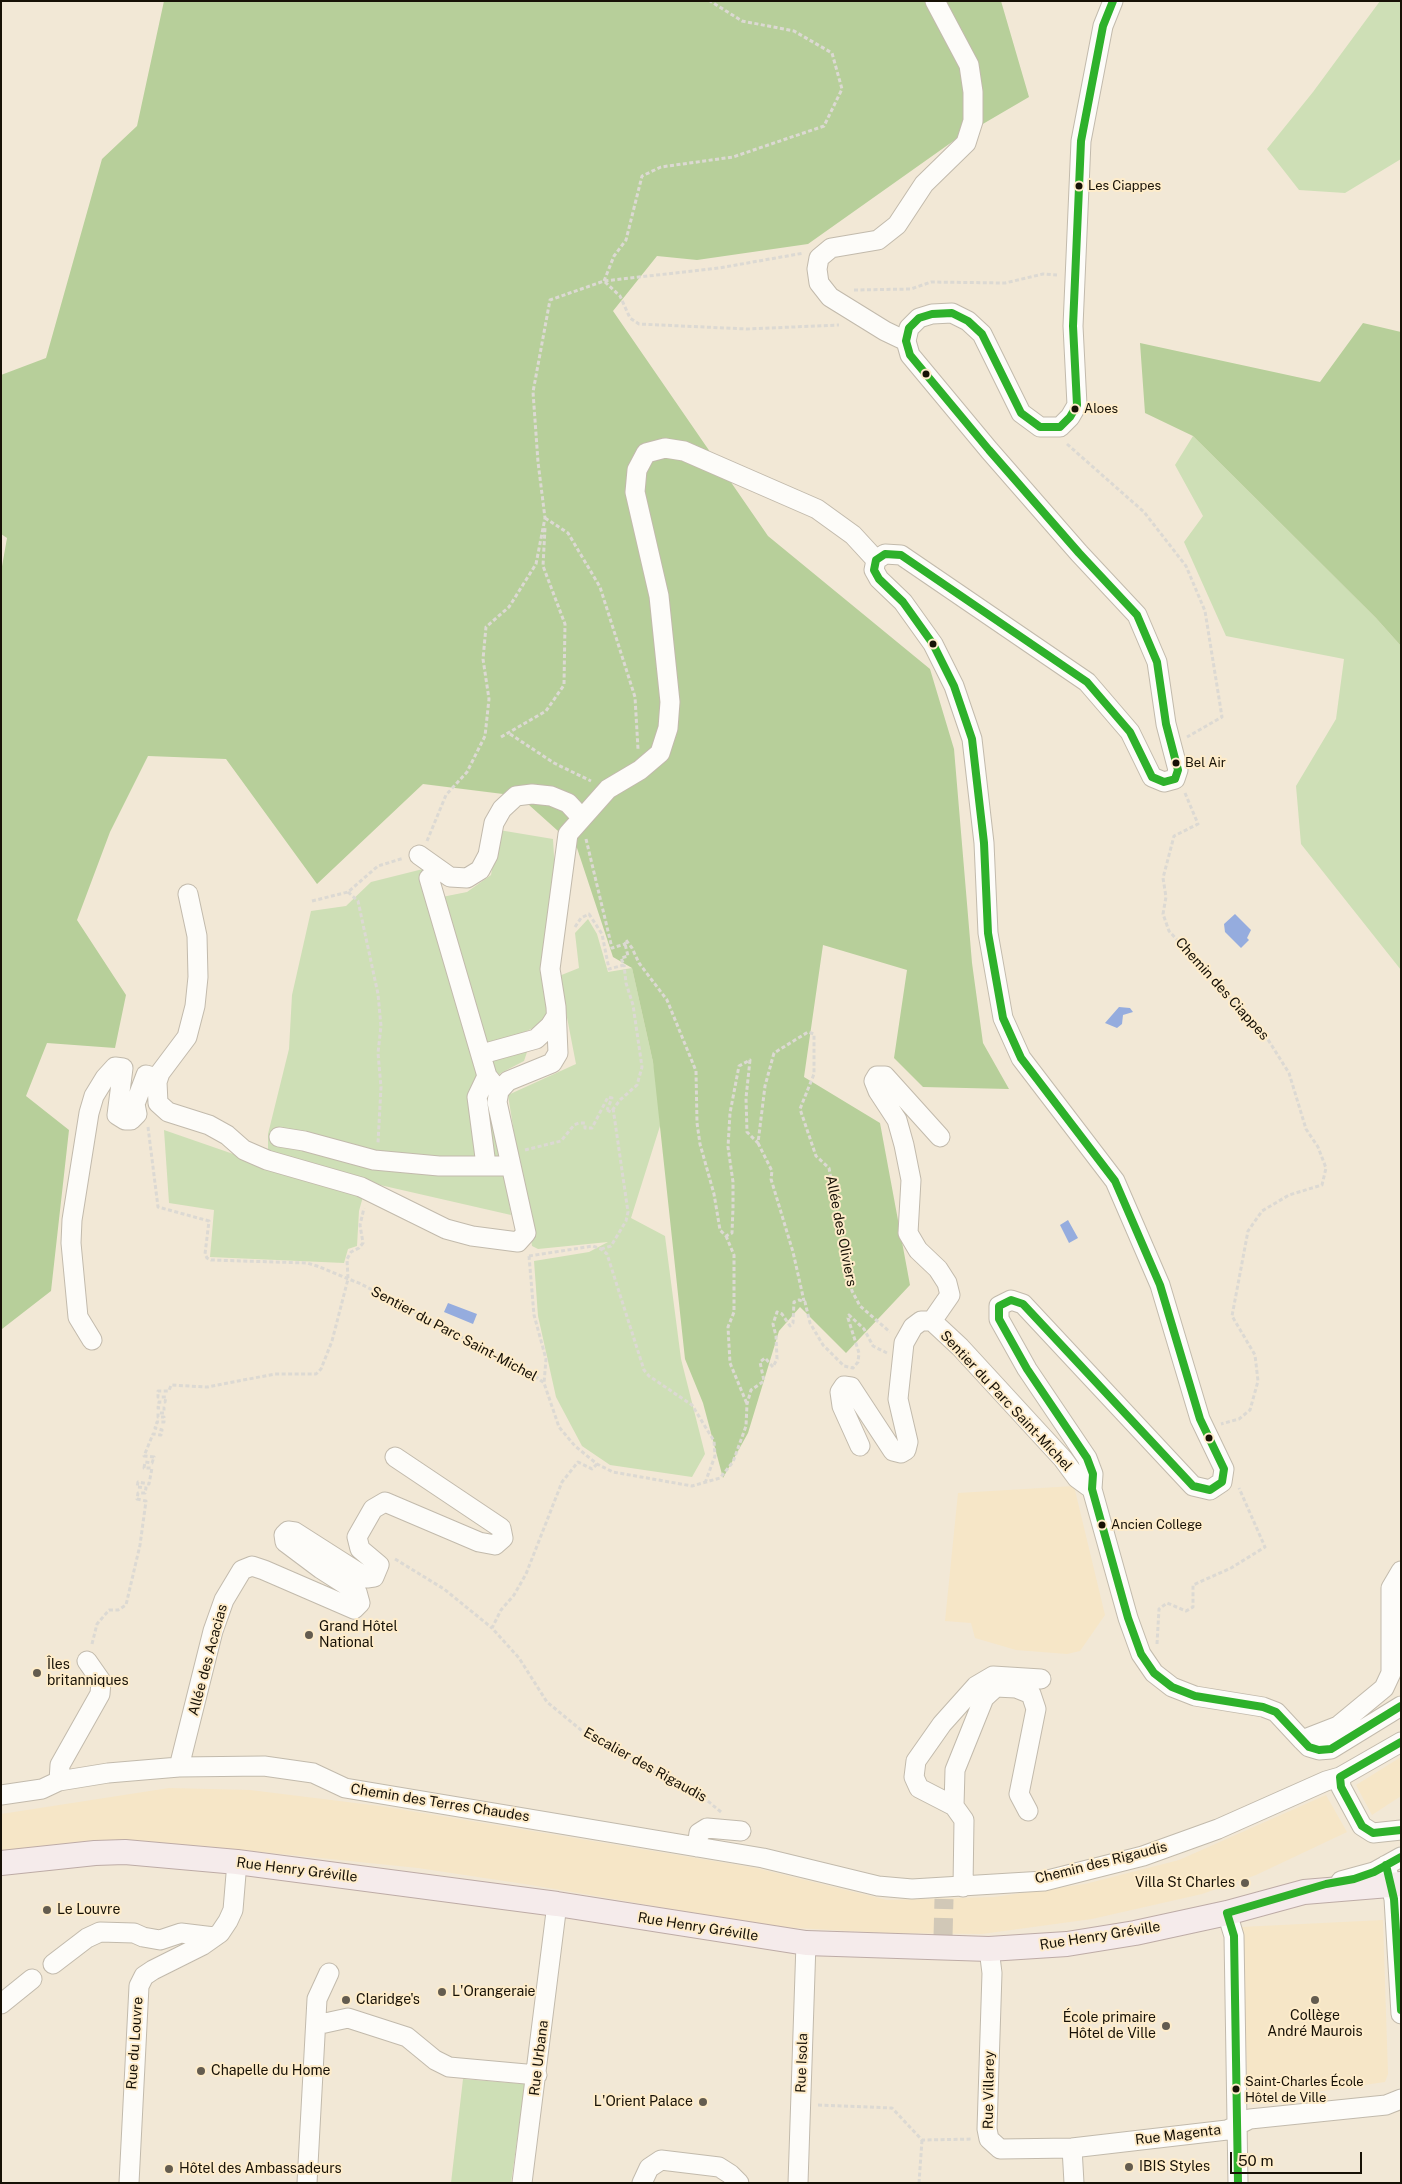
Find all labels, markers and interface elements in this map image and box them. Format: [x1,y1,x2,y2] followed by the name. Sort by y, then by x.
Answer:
[1088,178,1161,194] place label: Les Ciappes
[1074,181,1084,191] marker: Les Ciappes
[921,369,931,379] unlabelled marker
[1084,401,1118,417] place label: Aloes
[1070,404,1080,414] marker: Aloes
[928,639,938,649] unlabelled marker
[1185,755,1226,771] place label: Bel Air
[1171,758,1181,768] marker: Bel Air
[1172,934,1272,1044] street label: Chemin des Ciappes
[822,1174,860,1288] street label: Allée des Oliviers
[368,1283,540,1385] street label: Sentier du Parc Saint-Michel
[936,1327,1076,1475] street label: Sentier du Parc Saint-Michel
[1204,1433,1214,1443] unlabelled marker
[1111,1517,1202,1533] place label: Ancien College
[1097,1520,1107,1530] marker: Ancien College
[185,1602,231,1718] street label: Allée des Acacias
[319,1619,398,1651] place label: Grand Hôtel National
[303,1629,315,1641] marker: Grand Hôtel National
[47,1657,128,1690] place label: Îles britanniques
[31,1667,43,1679] marker: Îles britanniques
[580,1724,710,1806] street label: Escalier des Rigaudis
[349,1781,531,1825] street label: Chemin des Terres Chaudes
[1033,1838,1169,1888] street label: Chemin des Rigaudis
[235,1854,359,1886] street label: Rue Henry Gréville
[1135,1875,1235,1891] place label: Villa St Charles
[1239,1877,1251,1889] marker: Villa St Charles
[57,1902,120,1918] place label: Le Louvre
[41,1904,53,1916] marker: Le Louvre
[636,1909,760,1945] street label: Rue Henry Gréville
[1038,1918,1162,1954] street label: Rue Henry Gréville
[452,1984,536,2000] place label: L'Orangeraie
[436,1986,448,1998] marker: L'Orangeraie
[356,1992,420,2008] place label: Claridge's
[340,1994,352,2006] marker: Claridge's
[1309,1994,1321,2006] marker: Collège André Maurois
[123,1996,147,2090] street label: Rue du Louvre
[1267,2008,1363,2040] place label: Collège André Maurois
[1063,2010,1156,2042] place label: École primaire Hôtel de Ville
[526,2019,552,2097] street label: Rue Urbana
[1160,2020,1172,2032] marker: École primaire Hôtel de Ville
[793,2033,811,2093] street label: Rue Isola
[980,2051,998,2129] street label: Rue Villarey
[211,2063,330,2079] place label: Chapelle du Home
[195,2065,207,2077] marker: Chapelle du Home
[1245,2074,1364,2105] place label: Saint-Charles École Hôtel de Ville
[1231,2084,1241,2094] marker: Saint-Charles École Hôtel de Ville
[594,2094,693,2110] place label: L'Orient Palace
[697,2096,709,2108] marker: L'Orient Palace
[1134,2121,1222,2149] street label: Rue Magenta
[1232,2142,1364,2174] scale bar
[1238,2152,1273,2169] text: 50 m
[1139,2159,1210,2175] place label: IBIS Styles
[179,2161,342,2177] place label: Hôtel des Ambassadeurs
[1123,2161,1135,2173] marker: IBIS Styles
[163,2163,175,2175] marker: Hôtel des Ambassadeurs

